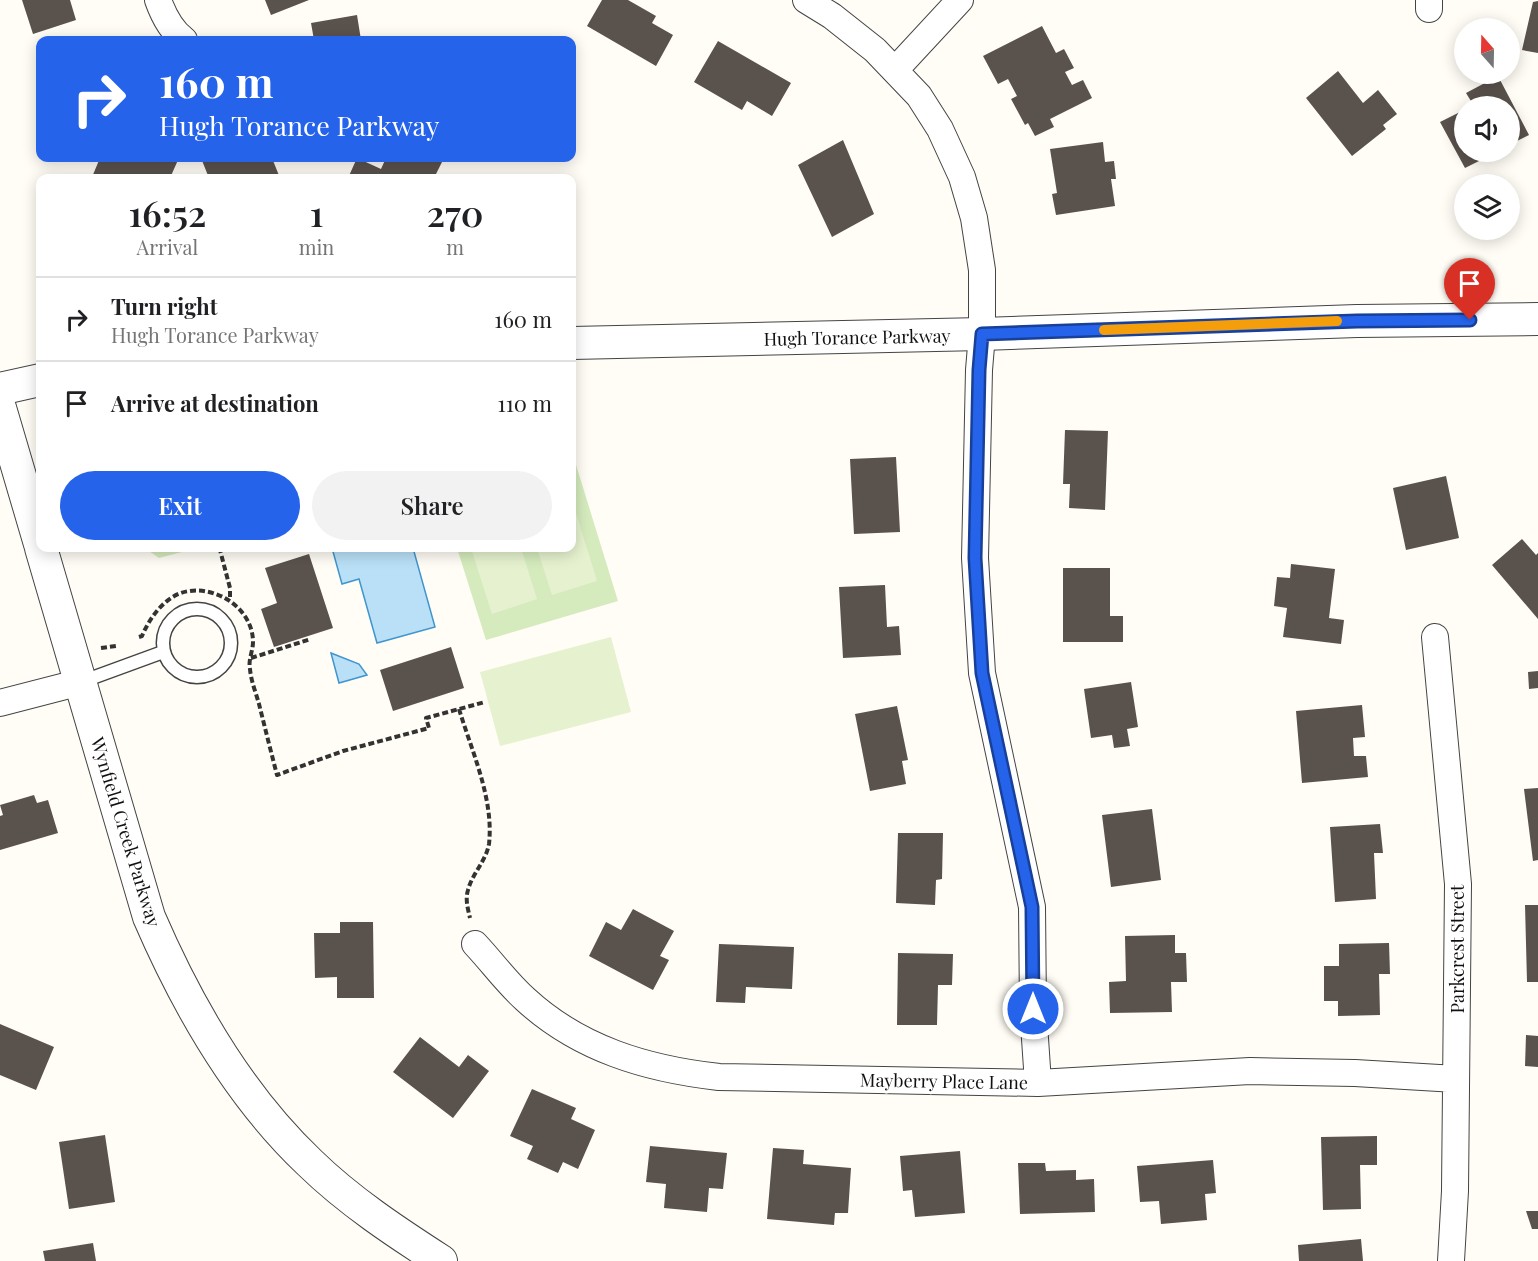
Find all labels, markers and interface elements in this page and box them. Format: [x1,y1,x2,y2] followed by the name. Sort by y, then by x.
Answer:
[1454,18,1520,84] north arrow
[1454,18,1520,240] map controls
[159,53,274,109] text: 160 m
[60,60,138,138] icon: right
[1454,96,1520,162] button: sound
[159,107,439,143] text: Hugh Torance Parkway
[1454,174,1520,240] button: layers
[128,188,206,236] text: 16:52
[310,188,323,236] text: 1
[427,188,484,236] text: 270
[137,233,198,260] text: Arrival
[299,233,334,260] text: min
[446,233,464,260] text: m
[1444,258,1495,320] pin
[1453,267,1486,300] icon: arrive
[111,291,217,321] text: Turn right
[60,303,93,336] icon: right
[494,304,552,334] text: 160 m
[111,321,319,348] text: Hugh Torance Parkway
[763,323,951,351] street label: Hugh Torance Parkway
[60,387,93,420] icon: arrive
[111,388,319,418] text: Arrive at destination
[498,388,552,418] text: 110 m
[60,471,300,540] button: Exit
[312,471,552,540] button: Share
[85,733,166,930] street label: Wynfield Creek Parkway
[1445,884,1469,1013] street label: Parkcrest Street
[1001,977,1065,1041] position arrow
[860,1068,1028,1094] street label: Mayberry Place Lane

